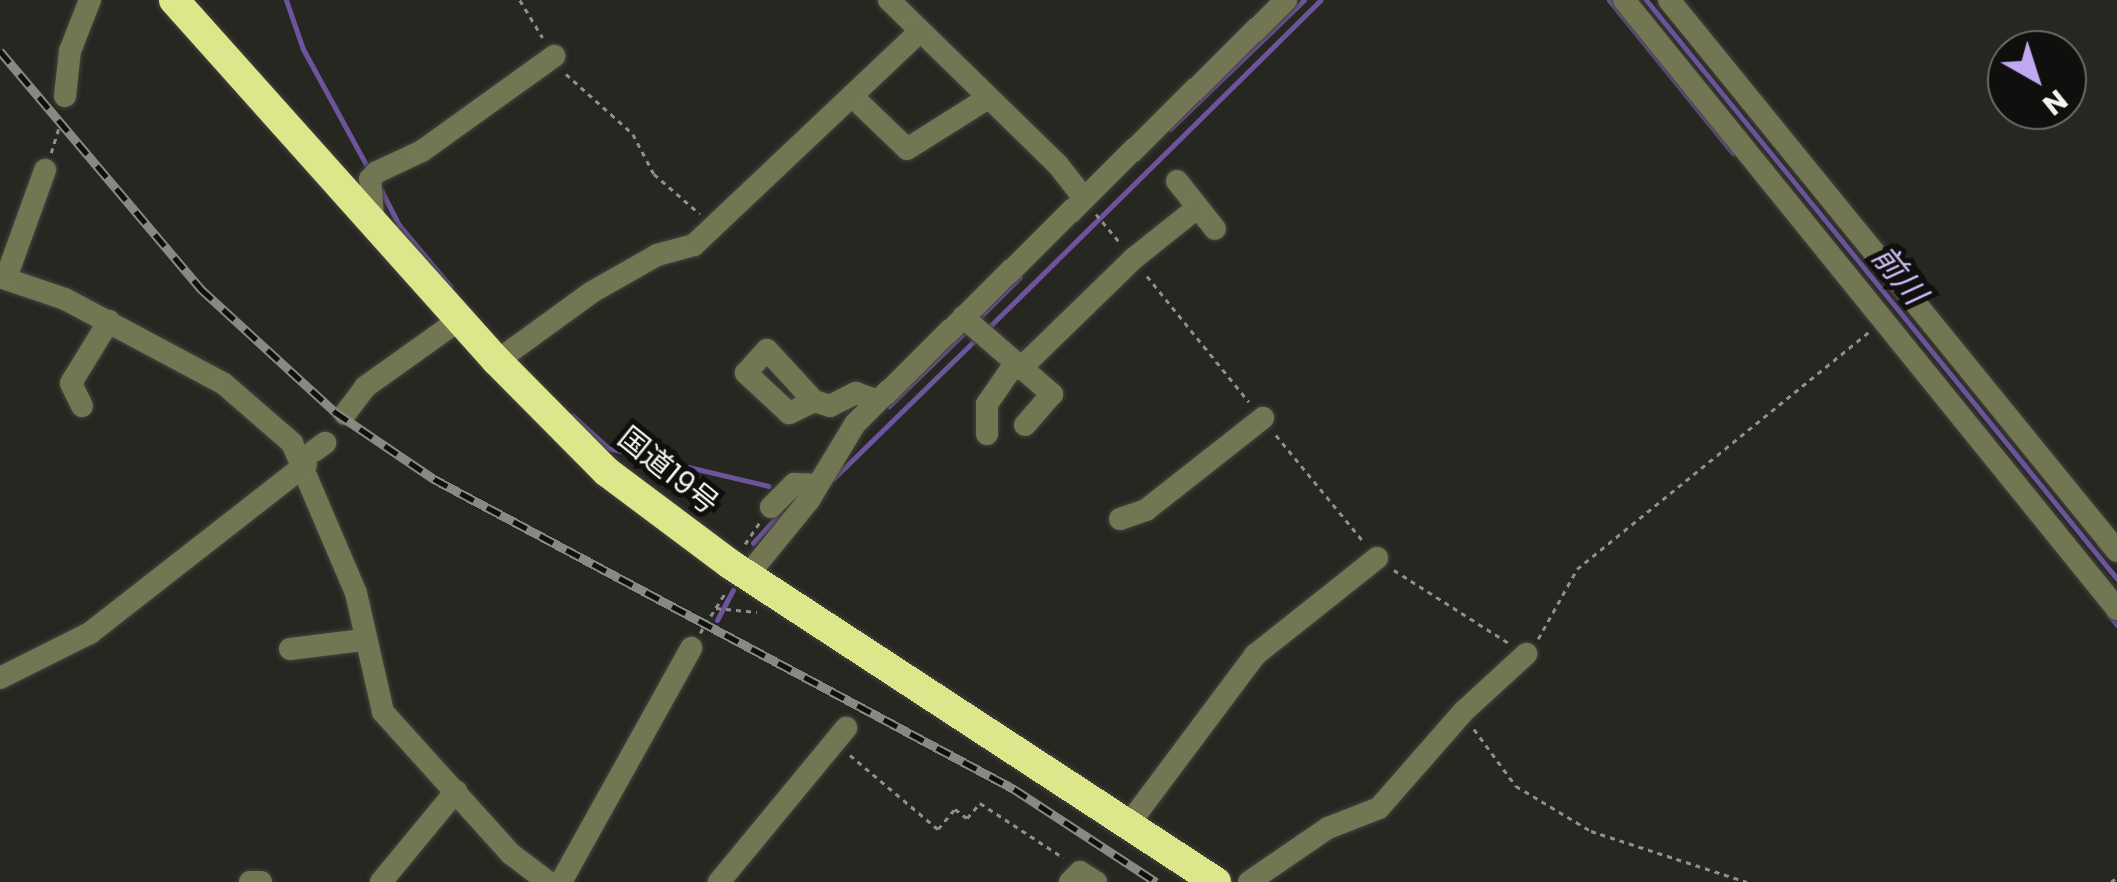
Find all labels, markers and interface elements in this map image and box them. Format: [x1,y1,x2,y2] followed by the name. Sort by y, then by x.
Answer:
[1987,30,2087,130] north arrow
[2034,80,2075,124] text: N
[1864,238,1934,312] water label: 前川
[611,420,725,522] street label: 国道19号

